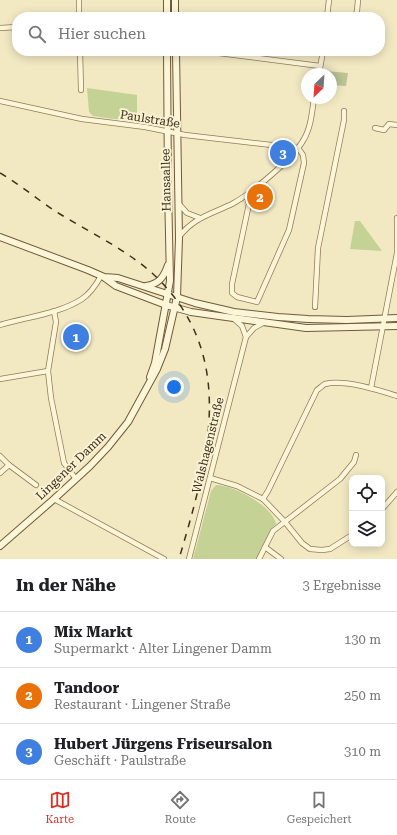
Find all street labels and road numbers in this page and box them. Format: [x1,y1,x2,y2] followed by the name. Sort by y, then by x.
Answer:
[119,107,181,131] street label: Paulstraße
[158,148,174,212] street label: Hansaallee
[189,395,227,494] street label: Walshagenstraße
[33,429,109,503] street label: Lingener Damm

